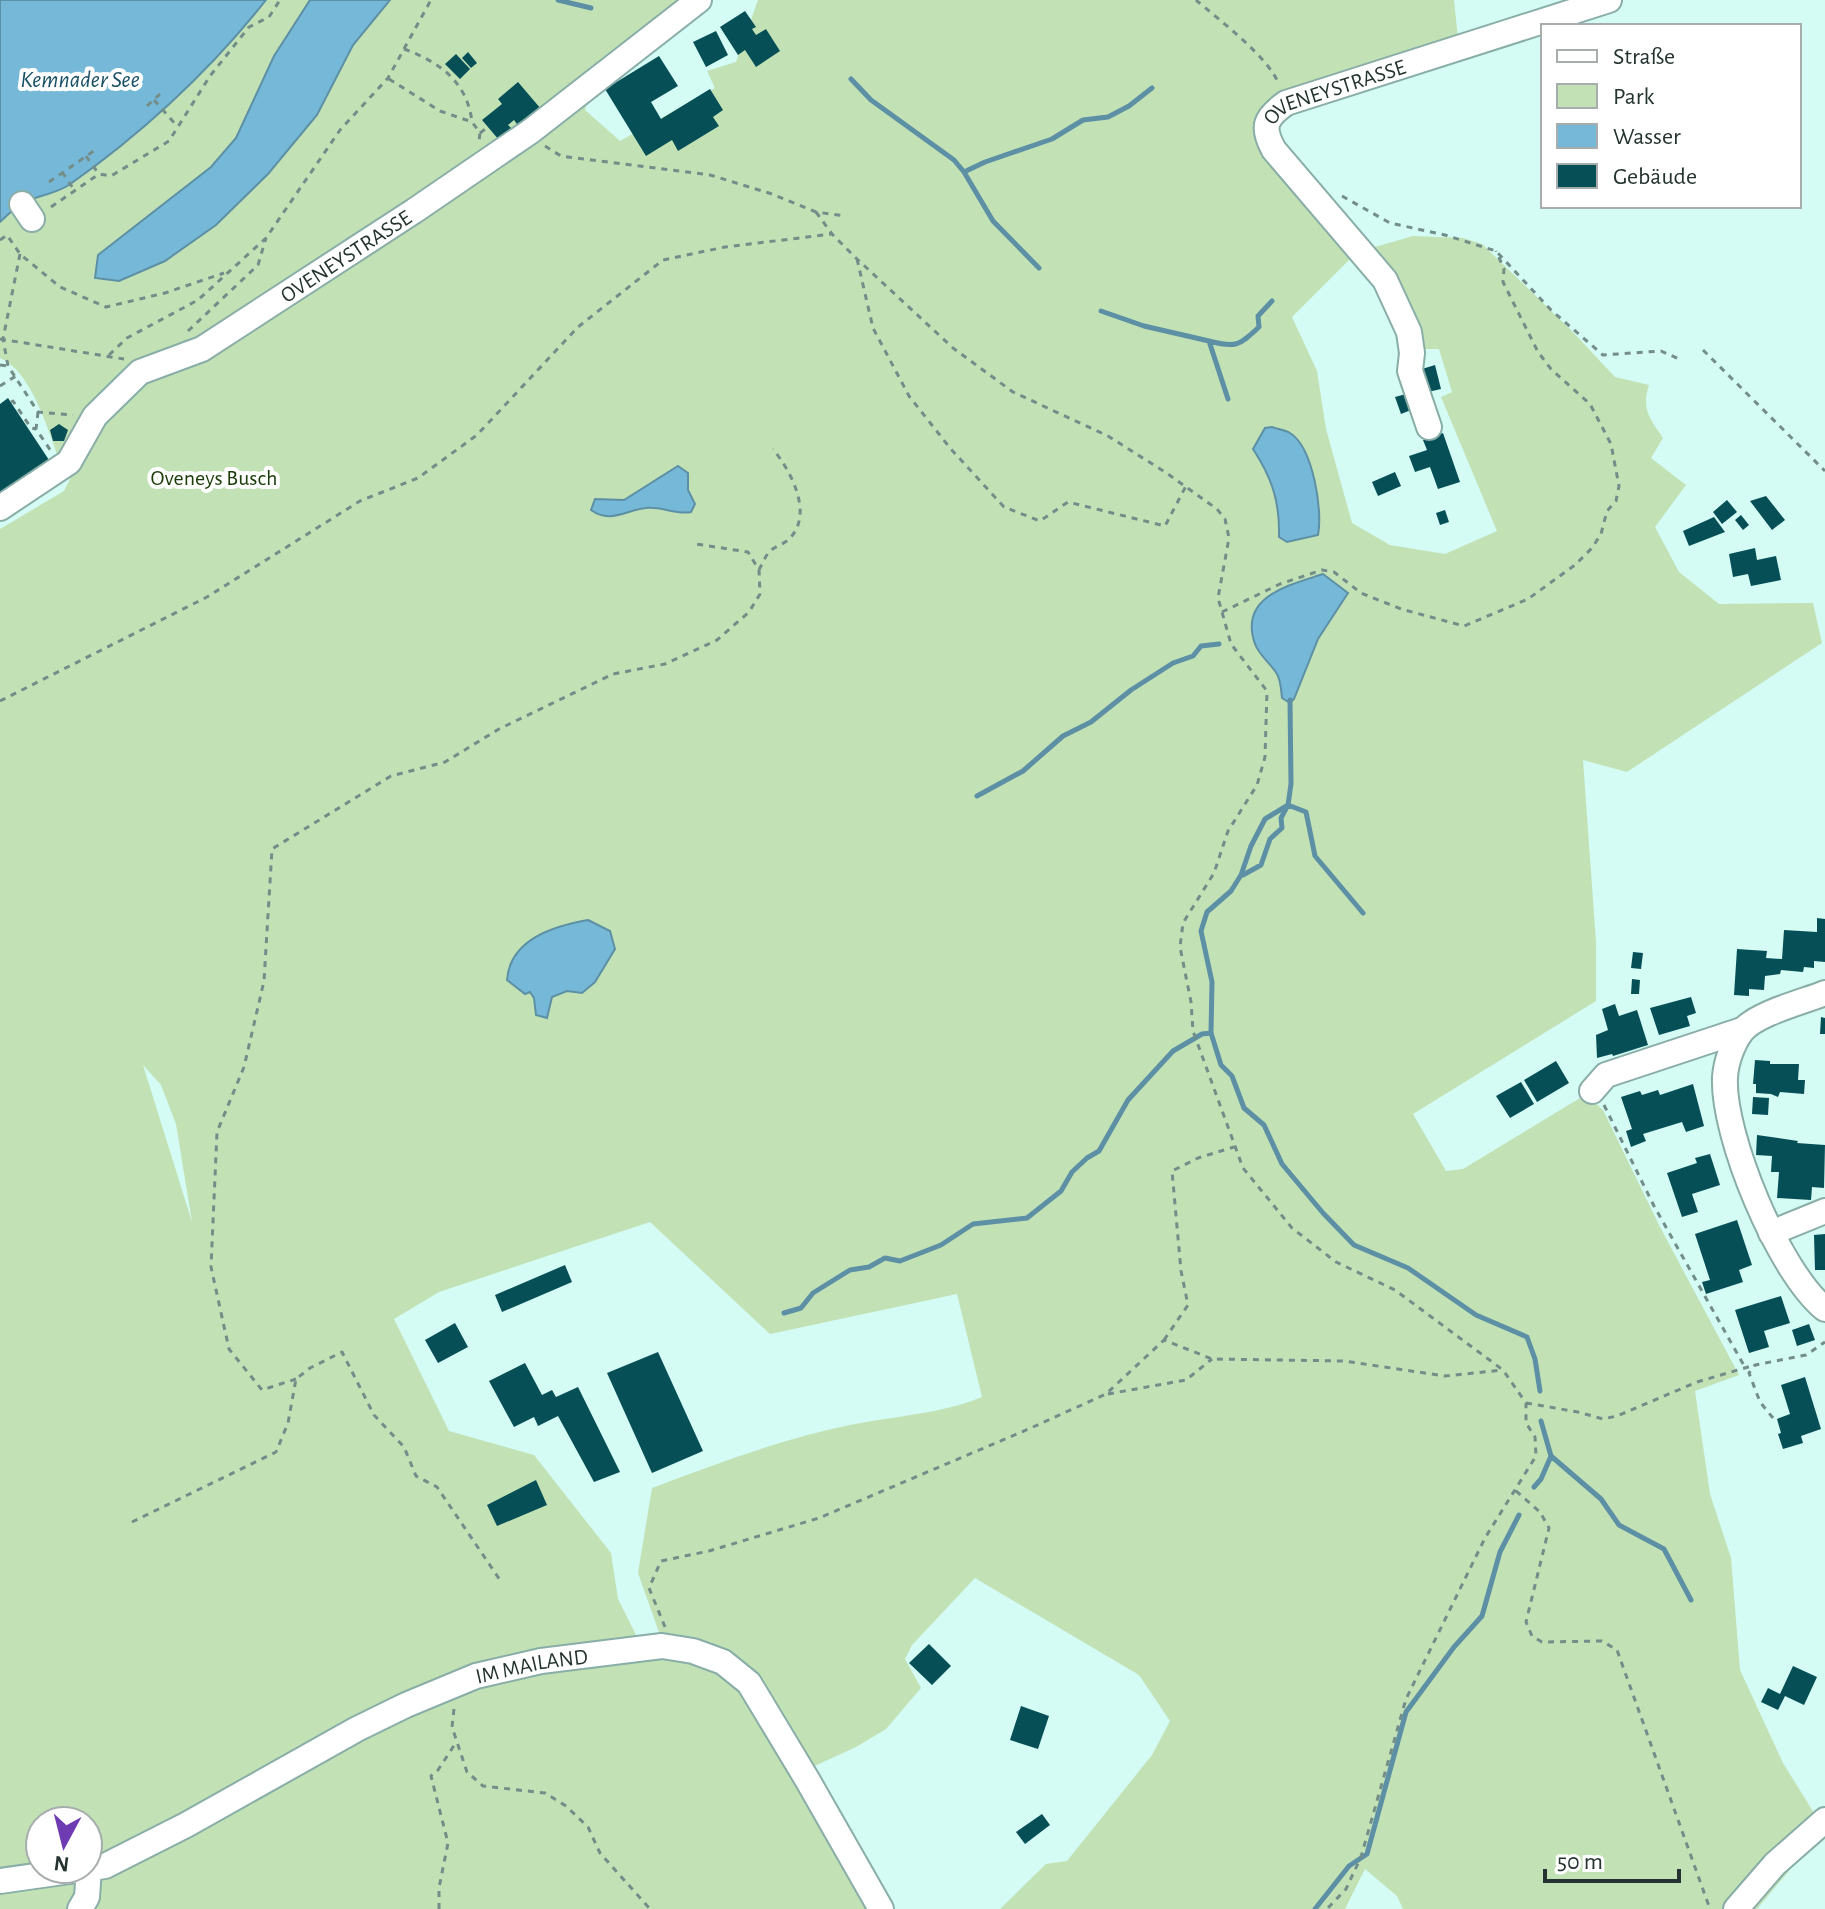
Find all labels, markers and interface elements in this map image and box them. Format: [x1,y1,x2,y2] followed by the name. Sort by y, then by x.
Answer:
[1541,24,1801,208] legend
[1613,45,1675,69] text: Straße
[1259,55,1409,129] street label: OVENEYSTRASSE
[20,68,140,92] water label: Kemnader See
[1613,85,1654,109] text: Park
[1613,125,1681,149] text: Wasser
[1613,165,1697,189] text: Gebäude
[277,206,416,307] street label: OVENEYSTRASSE
[151,467,277,489] park label: Oveneys Busch
[473,1645,589,1688] street label: IM MAILAND
[24,1805,104,1885] north arrow
[1545,1833,1679,1883] scale bar
[1557,1850,1603,1874] text: 50 m
[53,1852,71,1876] text: N

